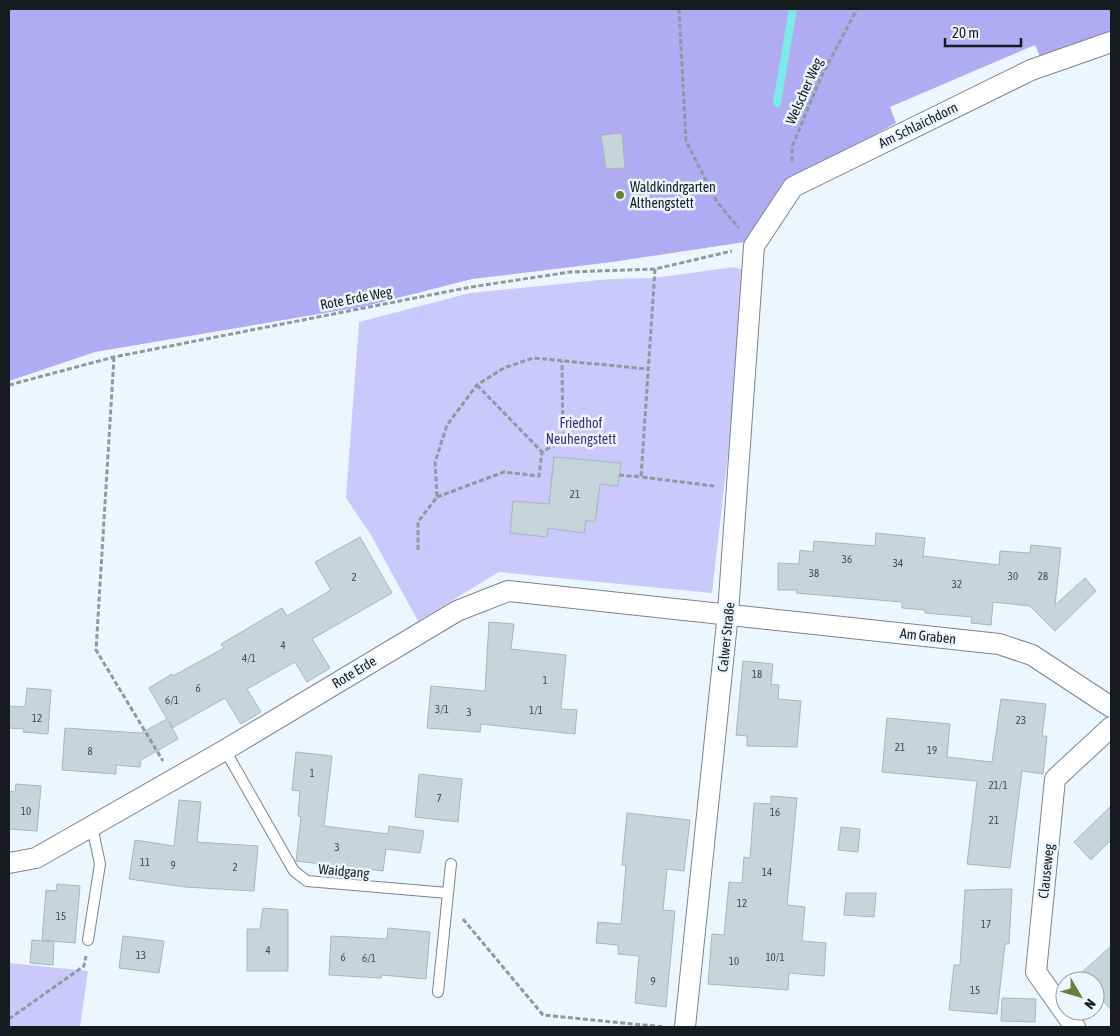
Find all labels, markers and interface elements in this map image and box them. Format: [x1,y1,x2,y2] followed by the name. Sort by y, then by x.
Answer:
[945,15,1021,47] scale bar
[952,24,979,41] text: 20 m
[782,55,826,127] street label: Welscher Weg
[876,99,960,151] street label: Am Schlaichdorn
[630,179,716,211] place label: Waldkindrgarten Althengstett
[614,189,626,201] marker: Waldkindrgarten Althengstett
[319,283,393,313] street label: Rote Erde Weg
[546,415,616,447] park label: Friedhof Neuhengstett
[570,488,580,500] house number: 21
[842,553,852,565] house number: 36
[893,557,903,569] house number: 34
[809,567,819,579] house number: 38
[1008,570,1018,582] house number: 30
[1038,570,1048,582] house number: 28
[351,571,357,583] house number: 2
[952,578,962,590] house number: 32
[714,601,738,673] street label: Calwer Straße
[899,625,957,647] street label: Am Graben
[280,639,286,651] house number: 4
[242,652,256,664] house number: 4/1
[329,653,379,691] street label: Rote Erde
[752,668,762,680] house number: 18
[542,674,548,686] house number: 1
[195,682,201,694] house number: 6
[165,694,179,706] house number: 6/1
[435,703,449,715] house number: 3/1
[529,704,543,716] house number: 1/1
[466,706,472,718] house number: 3
[32,712,42,724] house number: 12
[1016,714,1026,726] house number: 23
[895,741,905,753] house number: 21
[927,744,937,756] house number: 19
[87,745,93,757] house number: 8
[309,767,315,779] house number: 1
[988,779,1008,791] house number: 21/1
[436,792,442,804] house number: 7
[21,805,31,817] house number: 10
[770,806,780,818] house number: 16
[989,814,999,826] house number: 21
[334,841,340,853] house number: 3
[1035,843,1057,899] street label: Clauseweg
[140,856,150,868] house number: 11
[170,859,176,871] house number: 9
[232,861,238,873] house number: 2
[318,861,370,881] street label: Waidgang
[762,866,772,878] house number: 14
[737,897,747,909] house number: 12
[56,910,66,922] house number: 15
[981,918,991,930] house number: 17
[265,944,271,956] house number: 4
[136,949,146,961] house number: 13
[340,951,346,963] house number: 6
[765,951,785,963] house number: 10/1
[362,952,376,964] house number: 6/1
[729,955,739,967] house number: 10
[1055,971,1105,1021] north arrow
[650,975,656,987] house number: 9
[970,984,980,996] house number: 15
[1081,996,1099,1012] text: N

